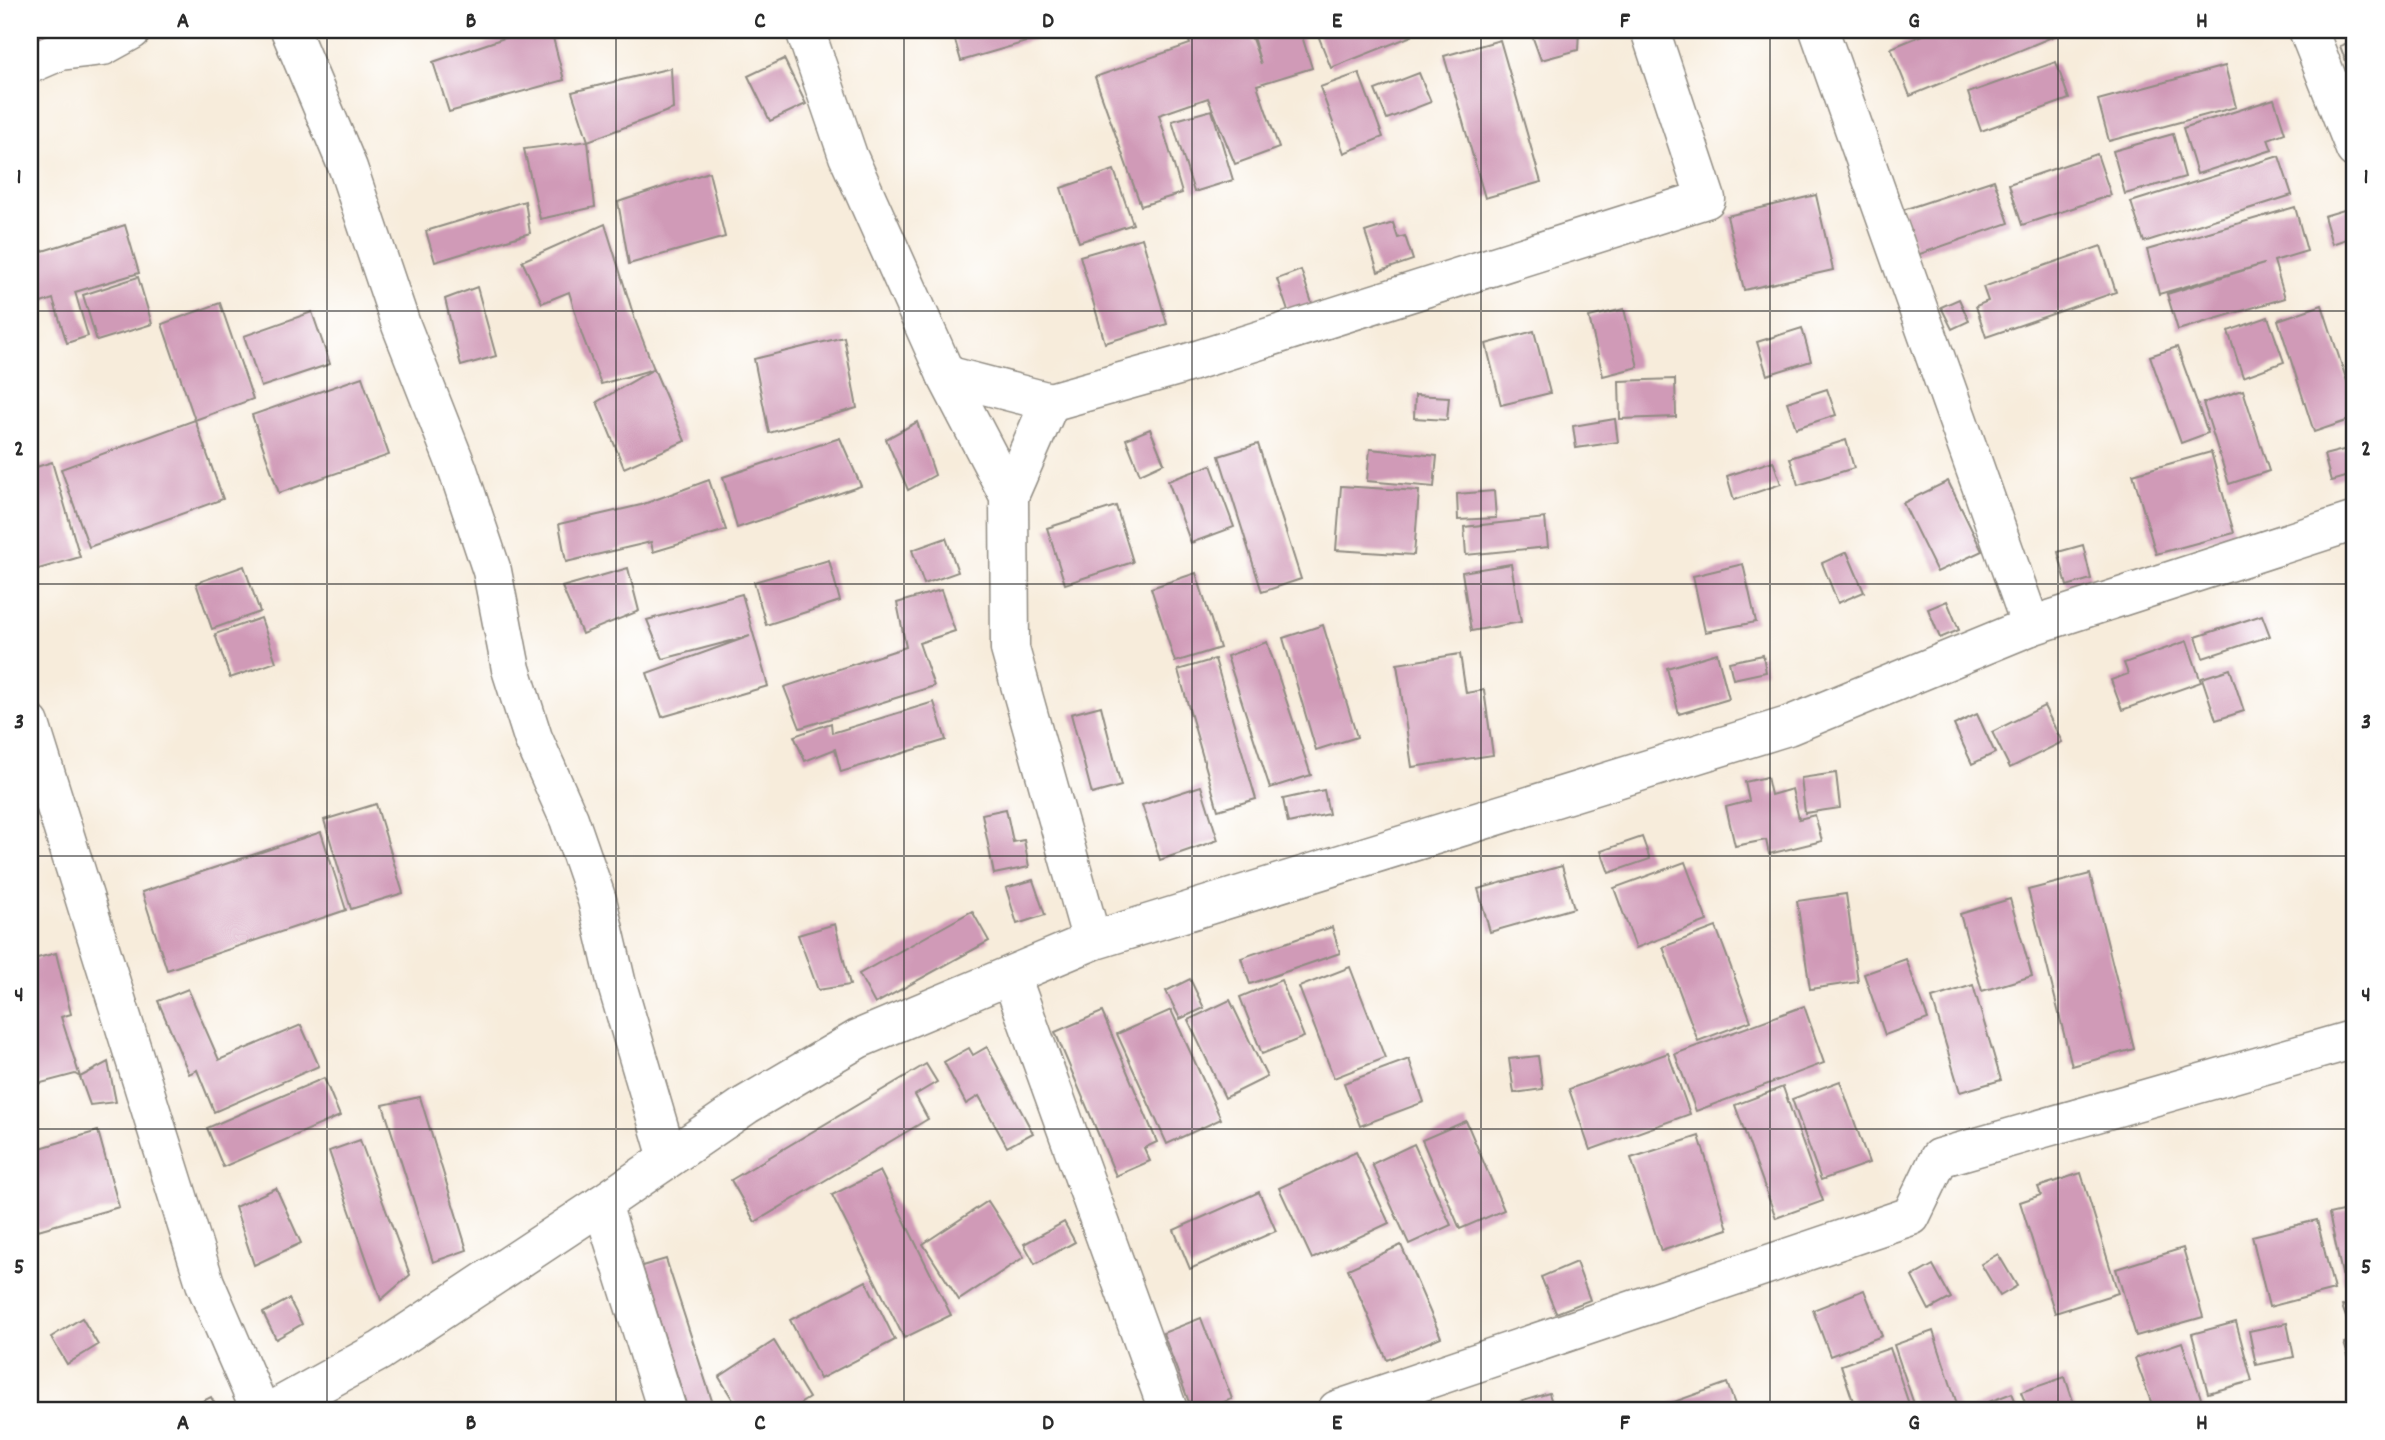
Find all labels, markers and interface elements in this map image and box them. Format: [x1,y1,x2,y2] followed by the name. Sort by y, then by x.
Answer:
[177,6,189,39] text: A
[466,6,477,39] text: B
[754,6,766,39] text: C
[1042,6,1054,39] text: D
[1332,6,1343,39] text: E
[1620,6,1631,39] text: F
[1908,6,1920,39] text: G
[2196,6,2208,39] text: H
[16,162,22,195] text: 1
[2363,162,2369,195] text: 1
[14,434,24,467] text: 2
[2361,434,2371,467] text: 2
[14,707,24,740] text: 3
[2361,707,2371,740] text: 3
[14,980,24,1013] text: 4
[2361,980,2371,1013] text: 4
[14,1252,24,1285] text: 5
[2361,1252,2371,1285] text: 5
[177,1408,189,1440] text: A
[466,1408,477,1440] text: B
[754,1408,766,1440] text: C
[1042,1408,1054,1440] text: D
[1332,1408,1343,1440] text: E
[1620,1408,1631,1440] text: F
[1908,1408,1920,1440] text: G
[2196,1408,2208,1440] text: H

